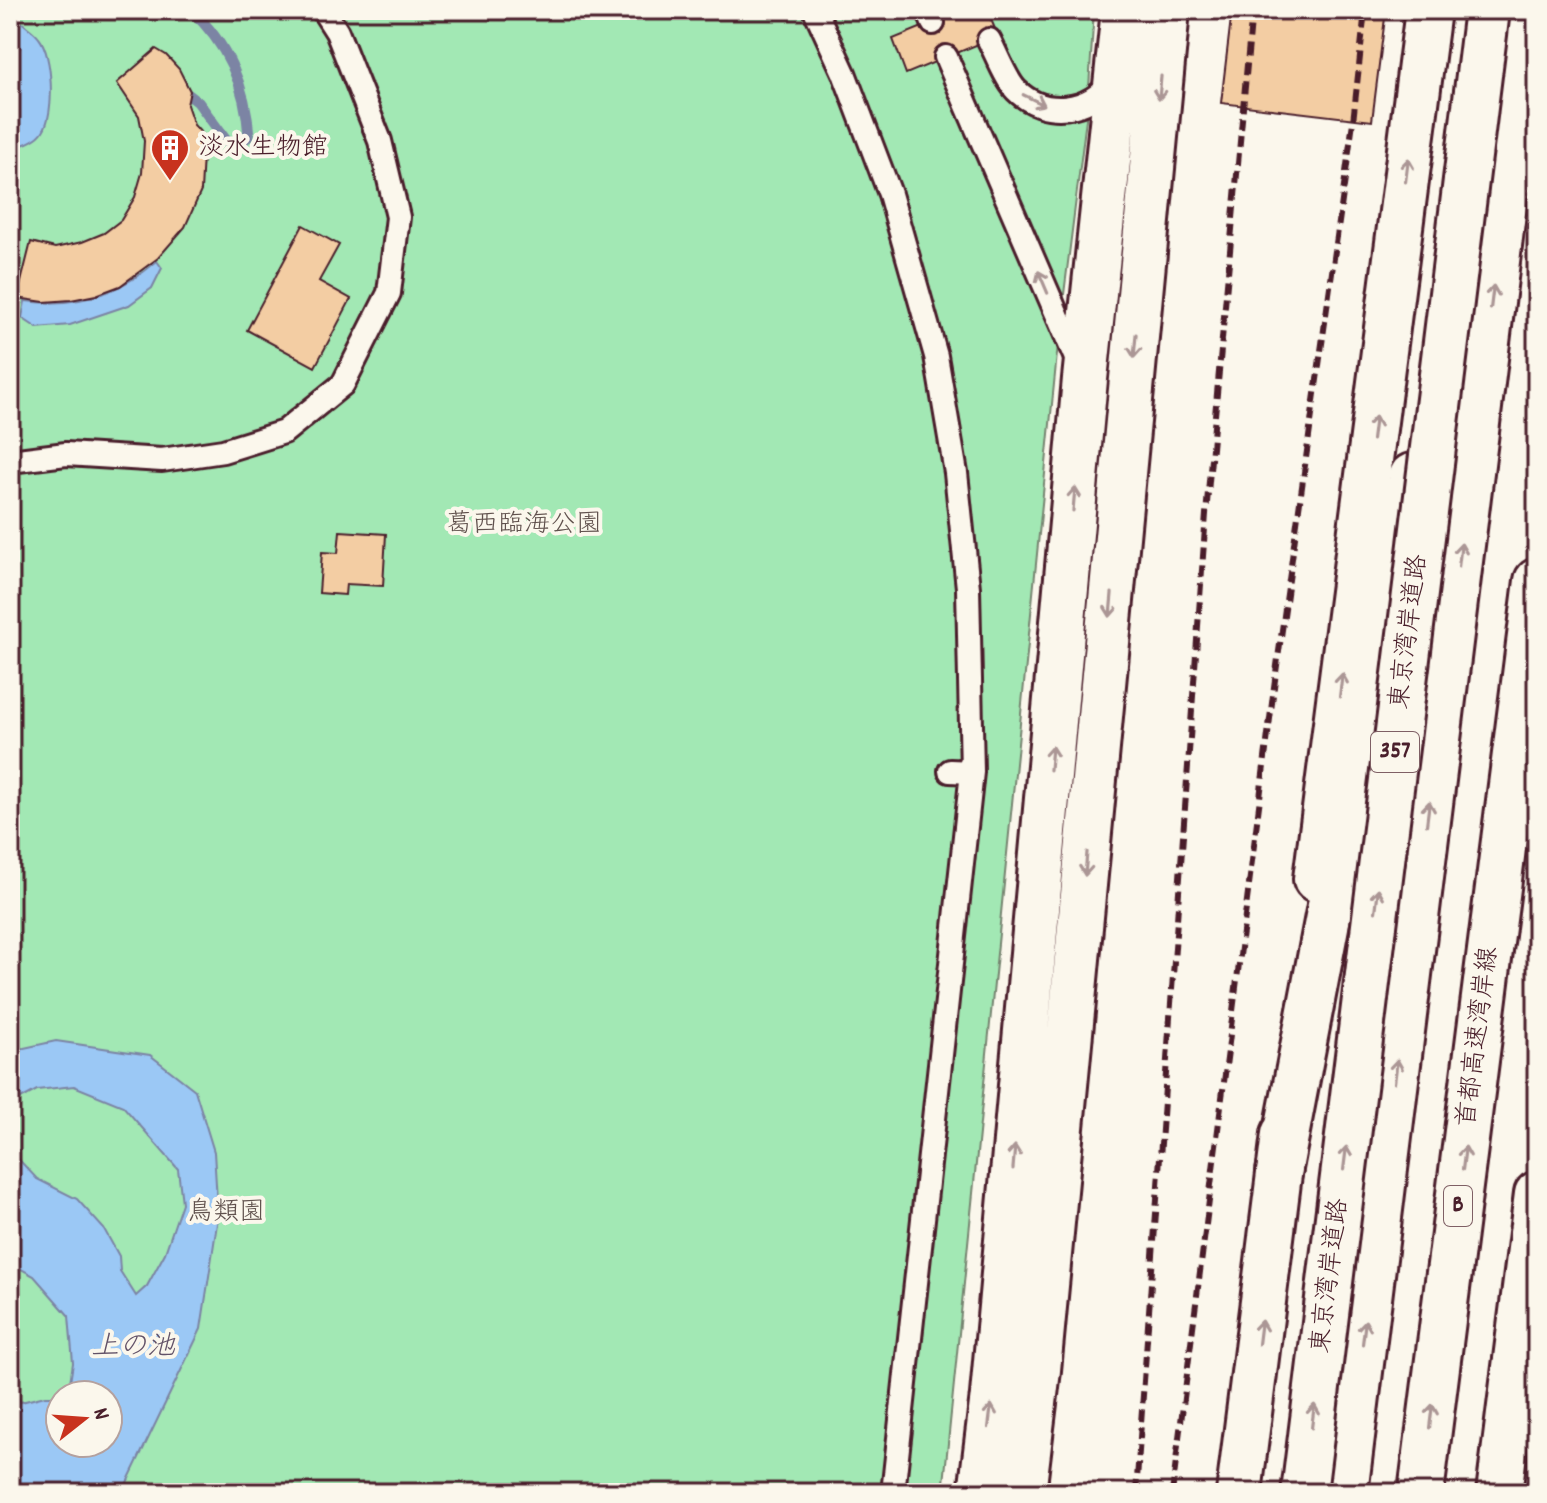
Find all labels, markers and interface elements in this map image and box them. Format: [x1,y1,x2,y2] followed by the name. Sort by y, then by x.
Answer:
[1152,74,1167,101] one-way arrow
[1022,93,1046,108] one-way arrow
[149,127,191,182] building icon: 淡水生物館
[198,130,328,167] place label: 淡水生物館
[1400,158,1415,183] one-way arrow
[1035,270,1050,295] one-way arrow
[1485,285,1500,310] one-way arrow
[1128,333,1143,359] one-way arrow
[1367,415,1382,441] one-way arrow
[1067,486,1082,513] one-way arrow
[446,507,602,544] park label: 葛西臨海公園
[1453,543,1468,568] one-way arrow
[1382,552,1438,712] street label: 東京湾岸道路
[1103,591,1118,618] one-way arrow
[1334,673,1349,699] one-way arrow
[1371,732,1419,772] road number: 357
[1043,745,1058,772] one-way arrow
[1421,801,1436,826] one-way arrow
[1078,850,1093,877] one-way arrow
[1370,887,1385,913] one-way arrow
[1450,944,1508,1130] street label: 首都高速湾岸線
[1388,1058,1403,1085] one-way arrow
[1007,1144,1022,1171] one-way arrow
[1338,1145,1353,1171] one-way arrow
[1457,1146,1472,1171] one-way arrow
[1444,1186,1472,1226] road number: B
[187,1195,265,1232] park label: 鳥類園
[1303,1196,1359,1356] street label: 東京湾岸道路
[1252,1319,1267,1346] one-way arrow
[1357,1320,1372,1345] one-way arrow
[91,1329,176,1369] water label: 上の池
[44,1379,124,1459] north arrow
[983,1403,998,1429] one-way arrow
[1306,1403,1321,1429] one-way arrow
[83,1404,116,1424] text: N
[1424,1404,1439,1429] one-way arrow

